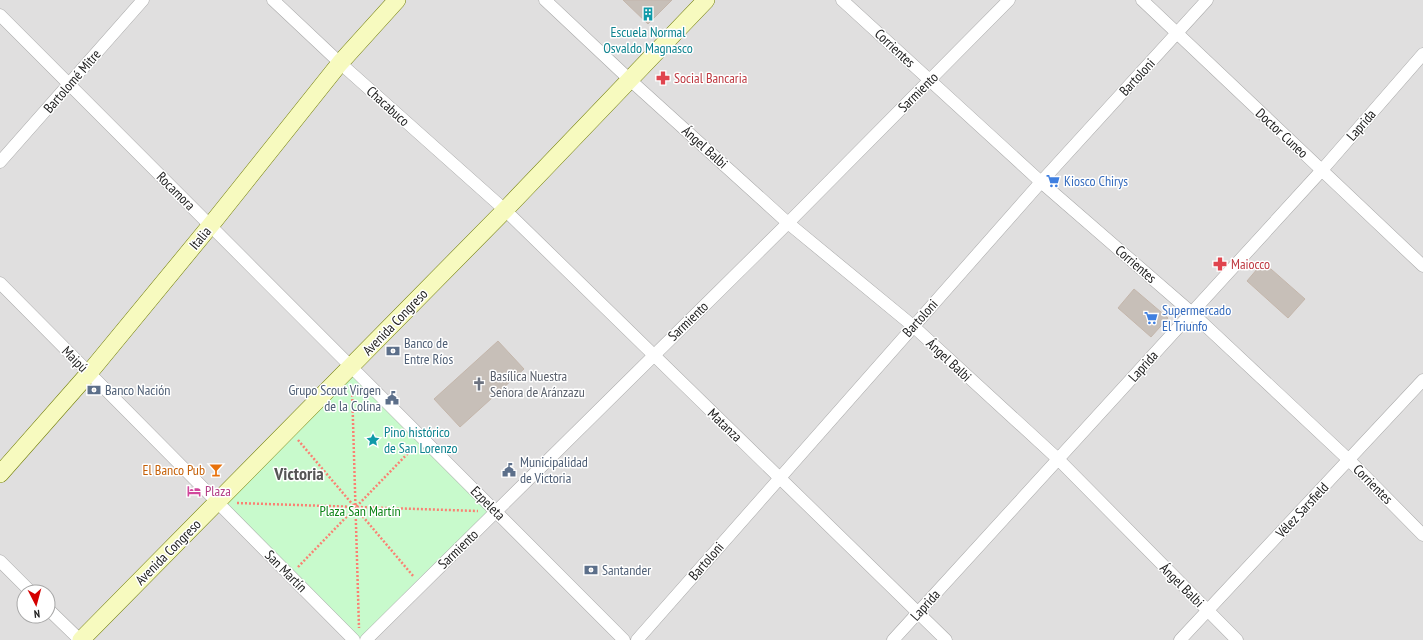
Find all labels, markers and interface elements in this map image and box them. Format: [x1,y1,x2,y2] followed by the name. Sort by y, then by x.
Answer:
[640,6,656,22] building icon: Escuela Normal Osvaldo Magnasco
[603,23,693,57] place label: Escuela Normal Osvaldo Magnasco
[871,25,919,71] street label: Corrientes
[39,45,105,117] street label: Bartolomé Mitre
[1115,55,1159,99] street label: Bartoloni
[894,68,942,116] street label: Sarmiento
[674,69,747,87] place label: Social Bancaria
[655,70,671,86] pharmacy icon: Social Bancaria
[363,82,413,130] street label: Chacabuco
[1252,104,1312,162] street label: Doctor Cuneo
[1342,106,1380,144] street label: Laprida
[678,122,732,172] street label: Ángel Balbi
[153,168,199,214] street label: Rocamora
[1064,172,1128,190] place label: Kiosco Chirys
[1045,173,1061,189] supermarket icon: Kiosco Chirys
[185,223,215,253] street label: Italia
[1112,241,1161,287] street label: Corrientes
[1231,255,1270,273] place label: Maiocco
[1212,256,1228,272] pharmacy icon: Maiocco
[359,285,431,359] street label: Avenida Congreso
[898,295,942,341] street label: Bartoloni
[664,297,712,345] street label: Sarmiento
[1162,301,1231,335] place label: Supermercado El Triunfo
[1143,310,1159,326] supermarket icon: Supermercado El Triunfo
[404,334,453,368] place label: Banco de Entre Ríos
[923,335,975,385] street label: Ángel Balbi
[58,342,92,376] street label: Maipú
[385,343,401,359] bank icon: Banco de Entre Ríos
[1124,347,1162,385] street label: Laprida
[490,367,585,401] place label: Basílica Nuestra Señora de Aránzazu
[471,376,487,392] church icon: Basílica Nuestra Señora de Aránzazu
[105,381,170,399] place label: Banco Nación
[288,381,381,415] place label: Grupo Scout Virgen de la Colina
[86,382,102,398] bank icon: Banco Nación
[384,390,400,406] public building icon: Grupo Scout Virgen de la Colina
[704,404,746,446] street label: Matanza
[384,423,457,457] place label: Pino histórico de San Lorenzo
[365,432,381,448] place icon: Pino histórico de San Lorenzo
[520,453,588,487] place label: Municipalidad de Victoria
[1349,460,1397,508] street label: Corrientes
[143,461,205,479] place label: El Banco Pub
[208,462,224,478] bar icon: El Banco Pub
[273,462,324,485] district label: Victoria
[501,462,517,478] public building icon: Municipalidad de Victoria
[1271,478,1332,542] street label: Vélez Sarsfield
[205,482,231,500] place label: Plaza
[467,482,509,524] street label: Ezpeleta
[186,483,202,499] hotel icon: Plaza
[319,502,401,520] park label: Plaza San Martín
[131,515,205,589] street label: Avenida Congreso
[434,525,482,573] street label: Sarmiento
[685,538,727,584] street label: Bartoloni
[261,546,311,596] street label: San Martín
[1156,559,1208,611] street label: Ángel Balbi
[602,561,651,579] place label: Santander
[583,562,599,578] bank icon: Santander
[16,584,56,624] north arrow
[906,586,944,624] street label: Laprida
[33,607,41,621] text: N

